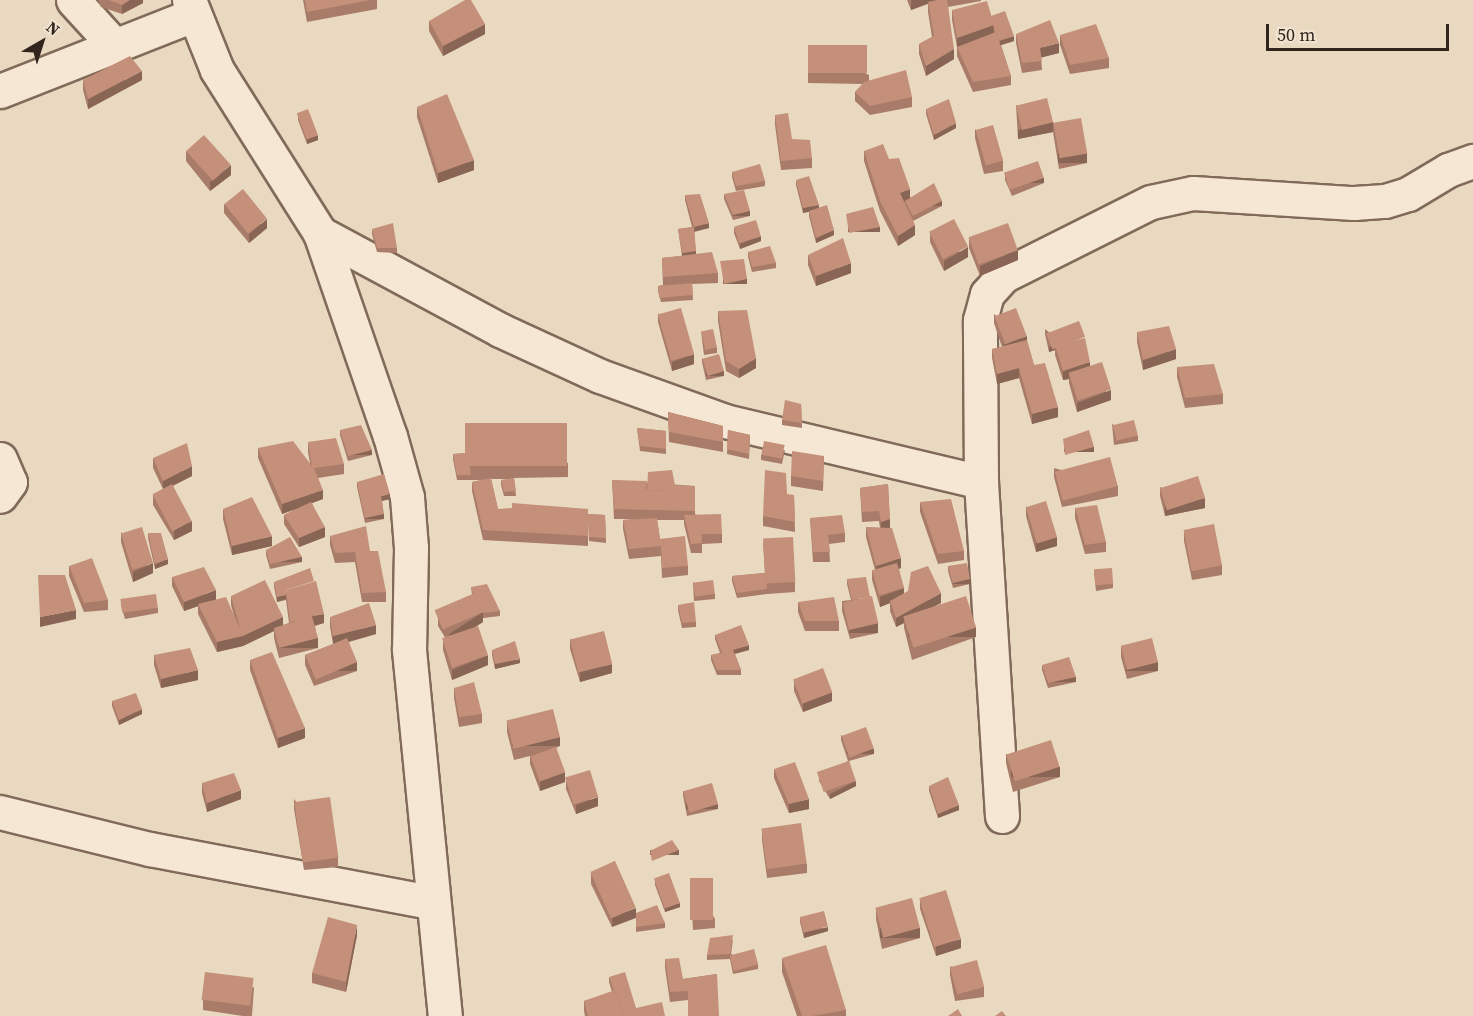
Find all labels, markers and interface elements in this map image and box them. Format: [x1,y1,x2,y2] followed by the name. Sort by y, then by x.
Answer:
[12,12,72,72] north arrow
[1269,12,1452,50] scale bar
[42,16,65,40] text: N
[1277,22,1315,47] text: 50 m

